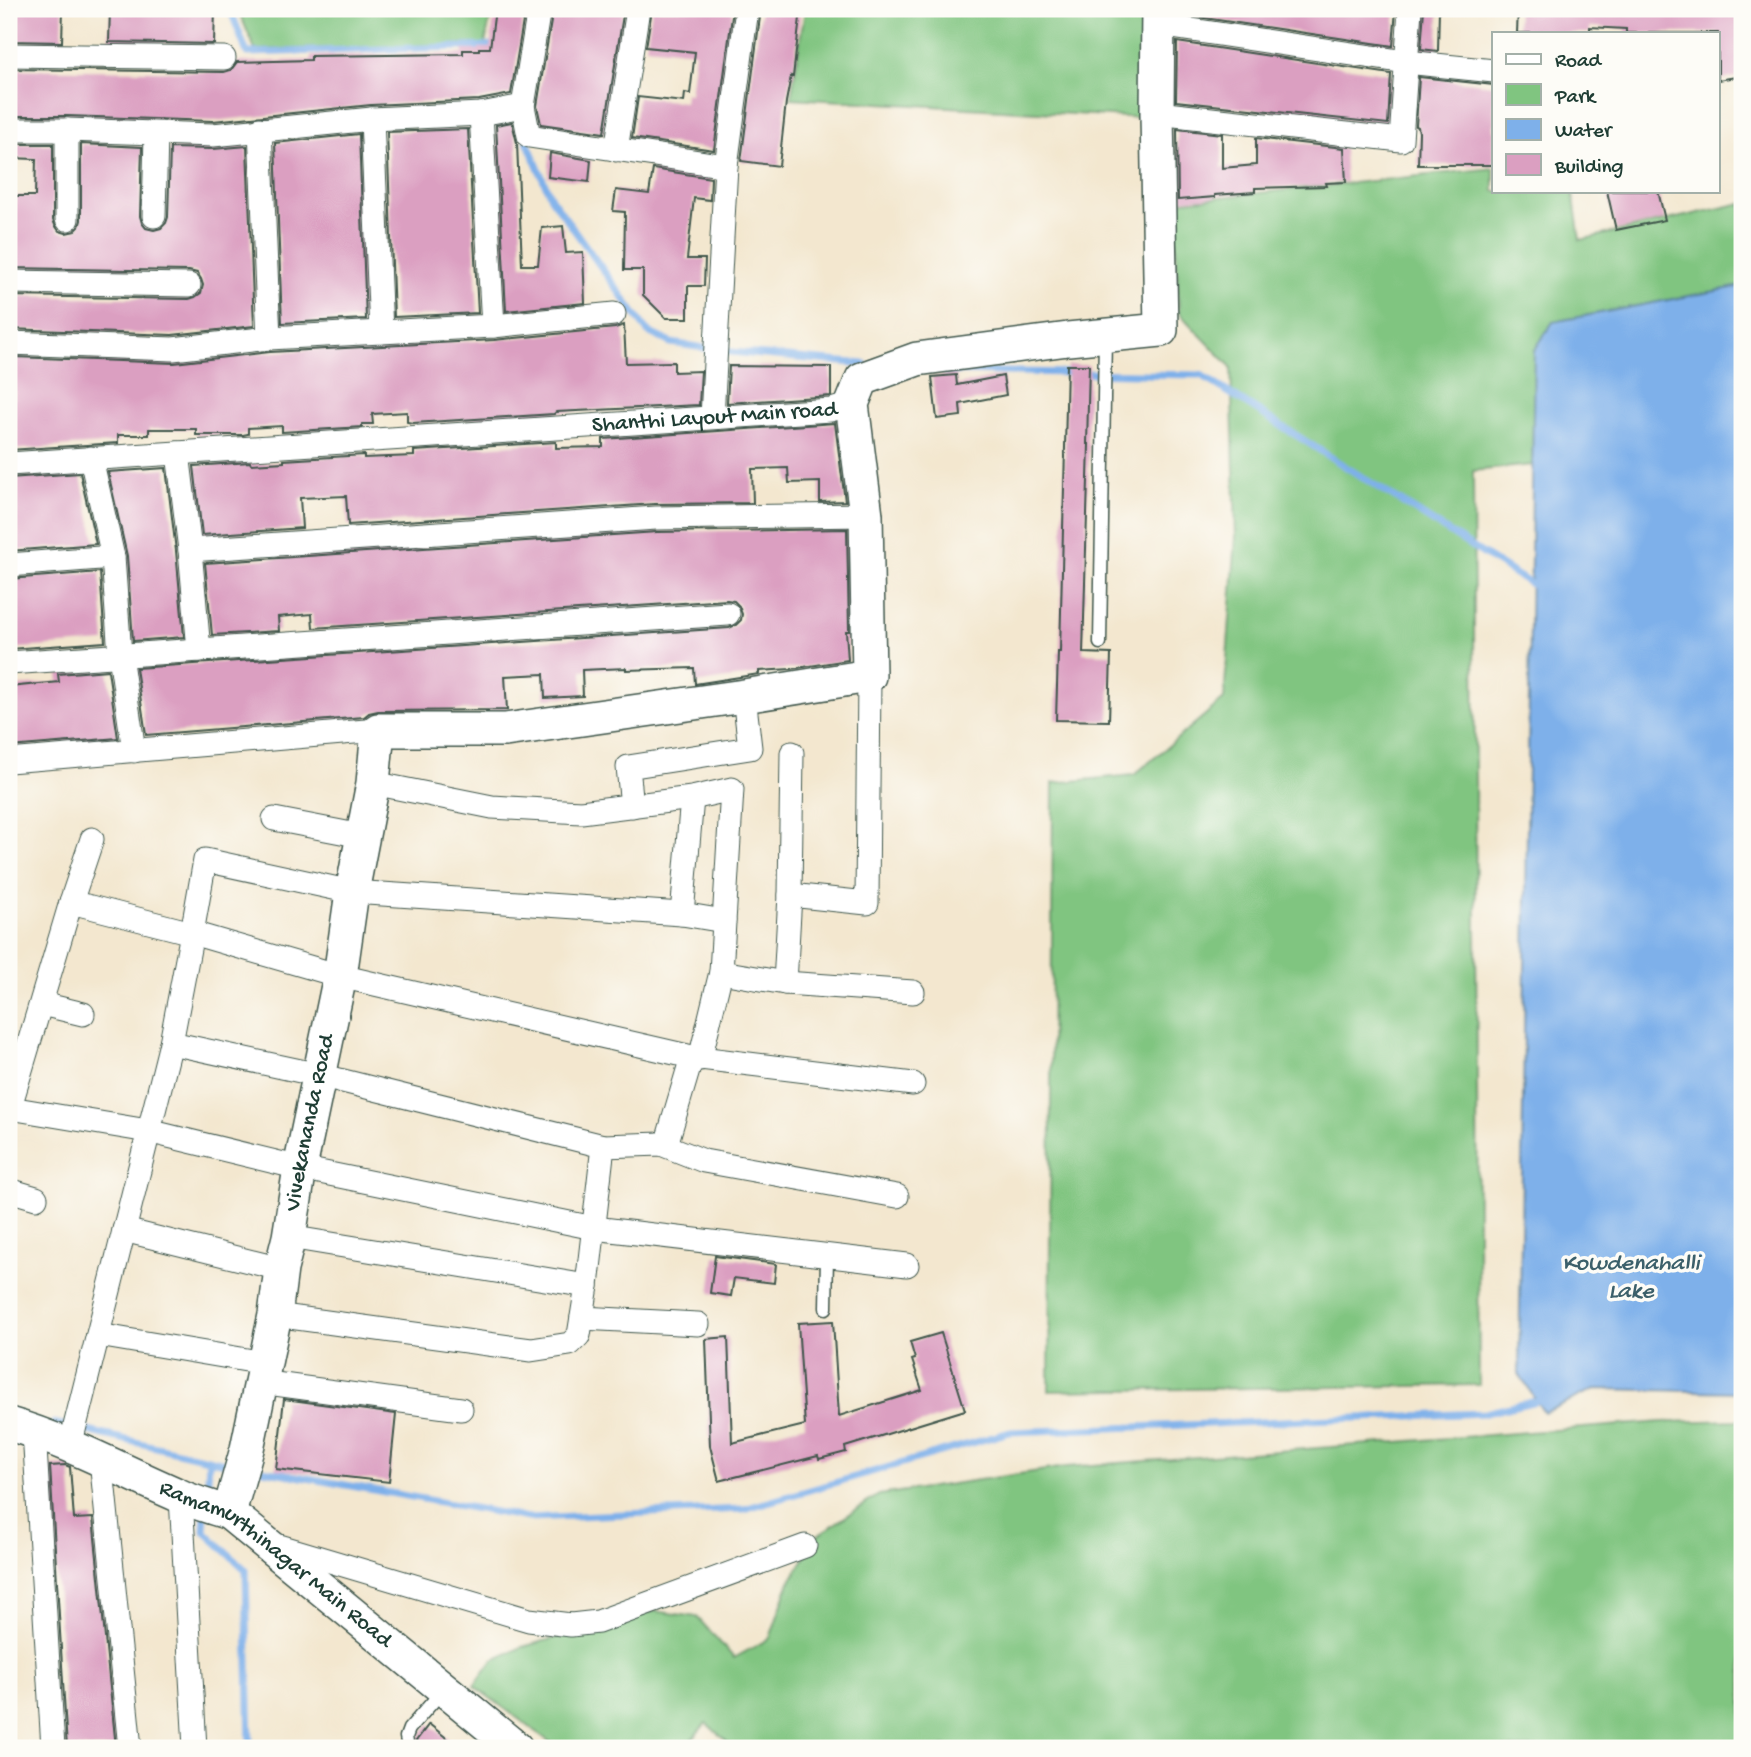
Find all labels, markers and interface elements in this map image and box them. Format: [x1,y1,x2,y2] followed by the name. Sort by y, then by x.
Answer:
[1492,32,1720,192] legend
[1555,50,1603,75] text: Road
[1554,86,1598,111] text: Park
[1555,120,1613,145] text: Water
[1554,156,1624,181] text: Building
[591,396,839,439] street label: Shanthi Layout Main road
[280,1030,341,1214] street label: Vivekananda Road
[1562,1250,1703,1307] water label: Kowdenahalli Lake
[155,1475,398,1655] street label: Ramamurthinagar Main Road

